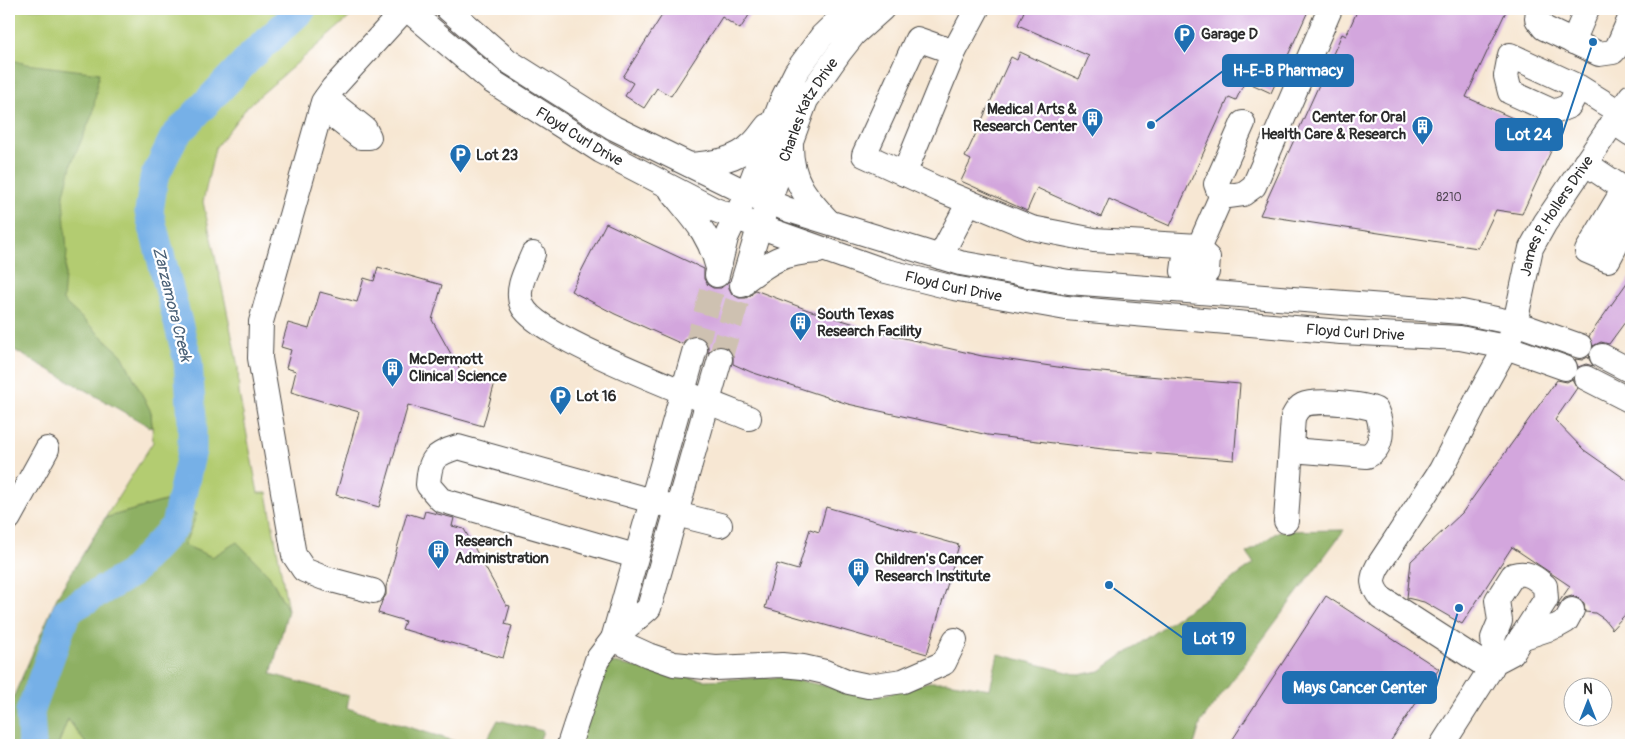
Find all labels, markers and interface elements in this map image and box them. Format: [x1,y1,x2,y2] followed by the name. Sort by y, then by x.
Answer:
[1173,22,1197,53] parking icon: Garage D
[1201,25,1258,44] place label: Garage D
[775,54,843,165] street label: Charles Katz Drive
[1223,55,1353,86] callout: H-E-B Pharmacy
[1233,61,1344,81] text: H-E-B Pharmacy
[973,100,1078,136] place label: Medical Arts & Research Center
[532,103,626,171] street label: Floyd Curl Drive
[1081,106,1105,137] building icon: Medical Arts & Research Center
[1261,108,1406,144] place label: Center for Oral Health Care & Research
[1410,114,1434,145] building icon: Center for Oral Health Care & Research
[1496,119,1562,150] callout: Lot 24
[1506,125,1553,145] text: Lot 24
[448,143,472,174] parking icon: Lot 23
[476,146,518,165] place label: Lot 23
[1516,152,1598,278] street label: James P. Hollers Drive
[1436,190,1462,205] house number: 8210
[148,245,196,365] water label: Zarzamora Creek
[903,267,1004,306] street label: Floyd Curl Drive
[817,305,922,341] place label: South Texas Research Facility
[789,311,813,342] building icon: South Texas Research Facility
[1305,320,1406,345] street label: Floyd Curl Drive
[409,350,507,386] place label: McDermott Clinical Science
[381,356,405,387] building icon: McDermott Clinical Science
[548,384,572,415] parking icon: Lot 16
[576,387,617,406] place label: Lot 16
[455,532,549,568] place label: Research Administration
[427,538,451,569] building icon: Research Administration
[875,550,991,586] place label: Children's Cancer Research Institute
[847,556,871,587] building icon: Children's Cancer Research Institute
[1183,623,1245,654] callout: Lot 19
[1193,629,1235,649] text: Lot 19
[1283,672,1436,703] callout: Mays Cancer Center
[1562,676,1612,726] north arrow
[1293,678,1427,698] text: Mays Cancer Center
[1583,681,1593,698] text: N

